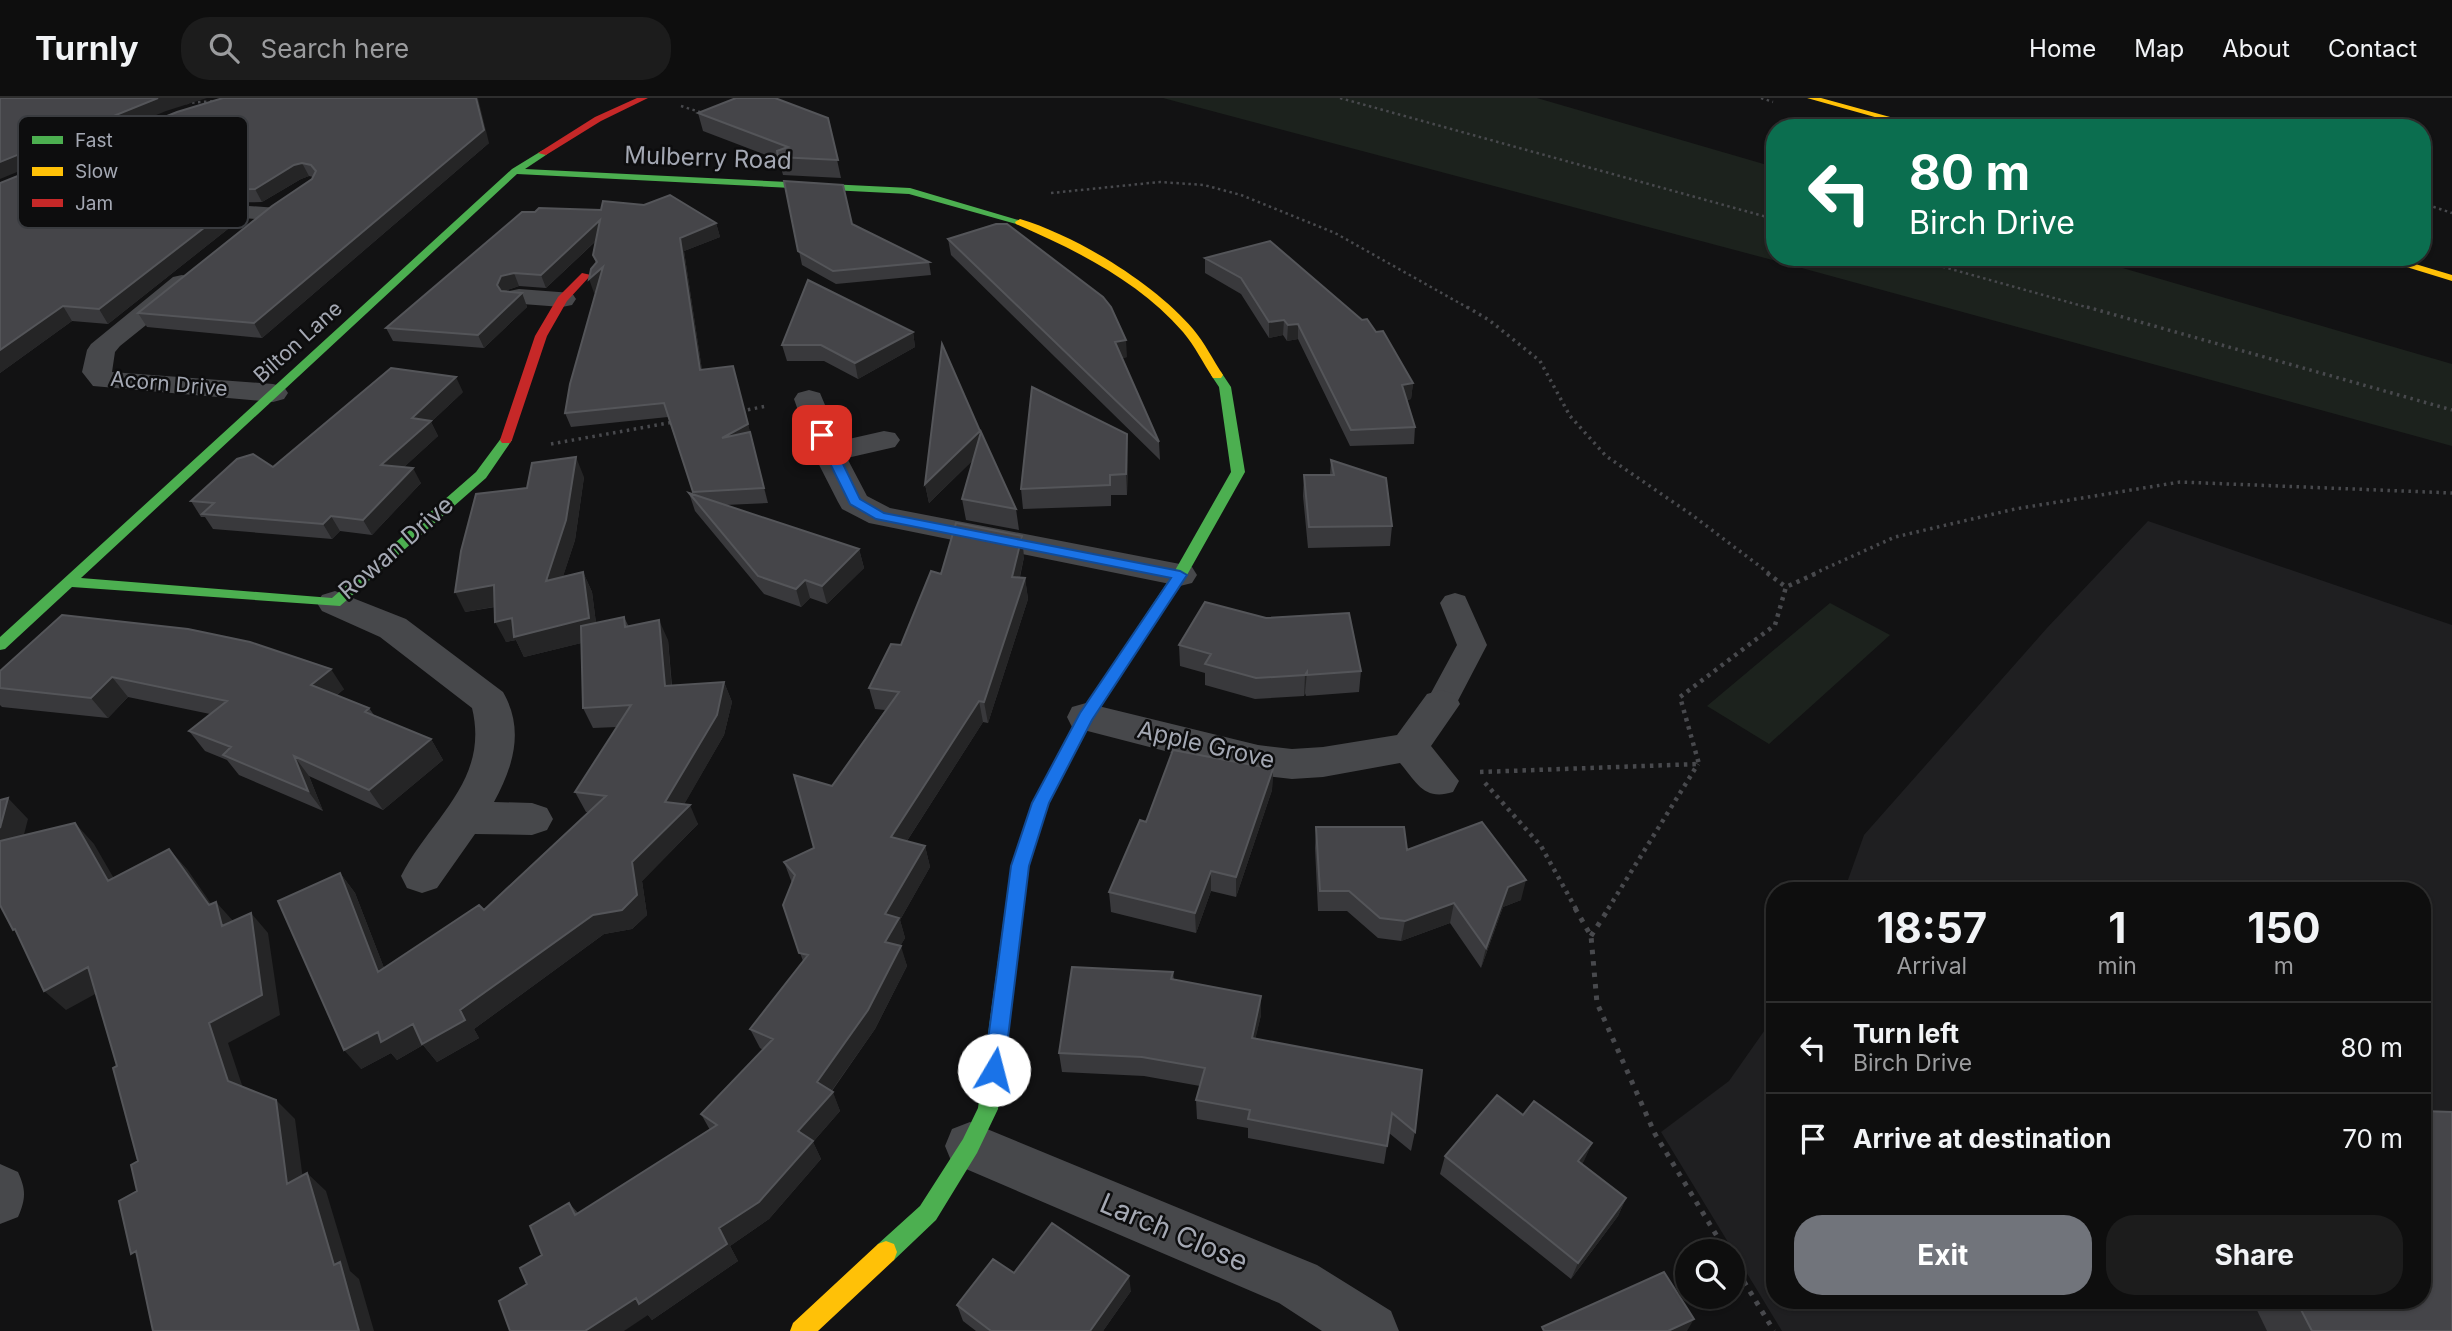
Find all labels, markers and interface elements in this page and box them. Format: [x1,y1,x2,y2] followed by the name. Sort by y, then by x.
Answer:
[181,17,671,80] search box
[35,28,139,68] text: Turnly
[205,29,243,67] icon: search
[261,33,409,64] text: Search here
[2029,34,2096,63] text: Home
[2134,34,2184,63] text: Map
[2222,34,2290,63] text: About
[2328,34,2417,63] text: Contact
[18,116,248,228] legend
[75,129,113,152] text: Fast
[624,140,792,175] street label: Mulberry Road
[1909,143,2030,202] text: 80 m
[1794,147,1885,238] icon: left
[75,160,118,183] text: Slow
[75,192,113,215] text: Jam
[1909,203,2075,242] text: Birch Drive
[248,296,347,388] street label: Bilton Lane
[109,366,229,401] street label: Acorn Drive
[792,405,852,465] pin
[803,416,841,454] icon: arrive
[332,490,459,605] street label: Rowan Drive
[1135,715,1278,774] street label: Apple Grove
[1876,902,1987,953] text: 18:57
[2108,902,2126,953] text: 1
[2247,902,2321,953] text: 150
[1896,952,1967,980] text: Arrival
[2098,952,2137,980] text: min
[2274,952,2294,980] text: m
[1853,1018,1959,1049] text: Turn left
[1794,1029,1832,1067] icon: left
[2340,1032,2403,1063] text: 80 m
[957,1033,1031,1107] position arrow
[1853,1049,1972,1077] text: Birch Drive
[1794,1120,1832,1158] icon: arrive
[1853,1123,2112,1154] text: Arrive at destination
[2342,1123,2403,1154] text: 70 m
[1095,1186,1253,1278] street label: Larch Close
[1794,1215,2092,1295] button: Exit
[2106,1215,2403,1295] button: Share
[1675,1239,1745,1309] map controls
[1675,1239,1745,1309] button: search

